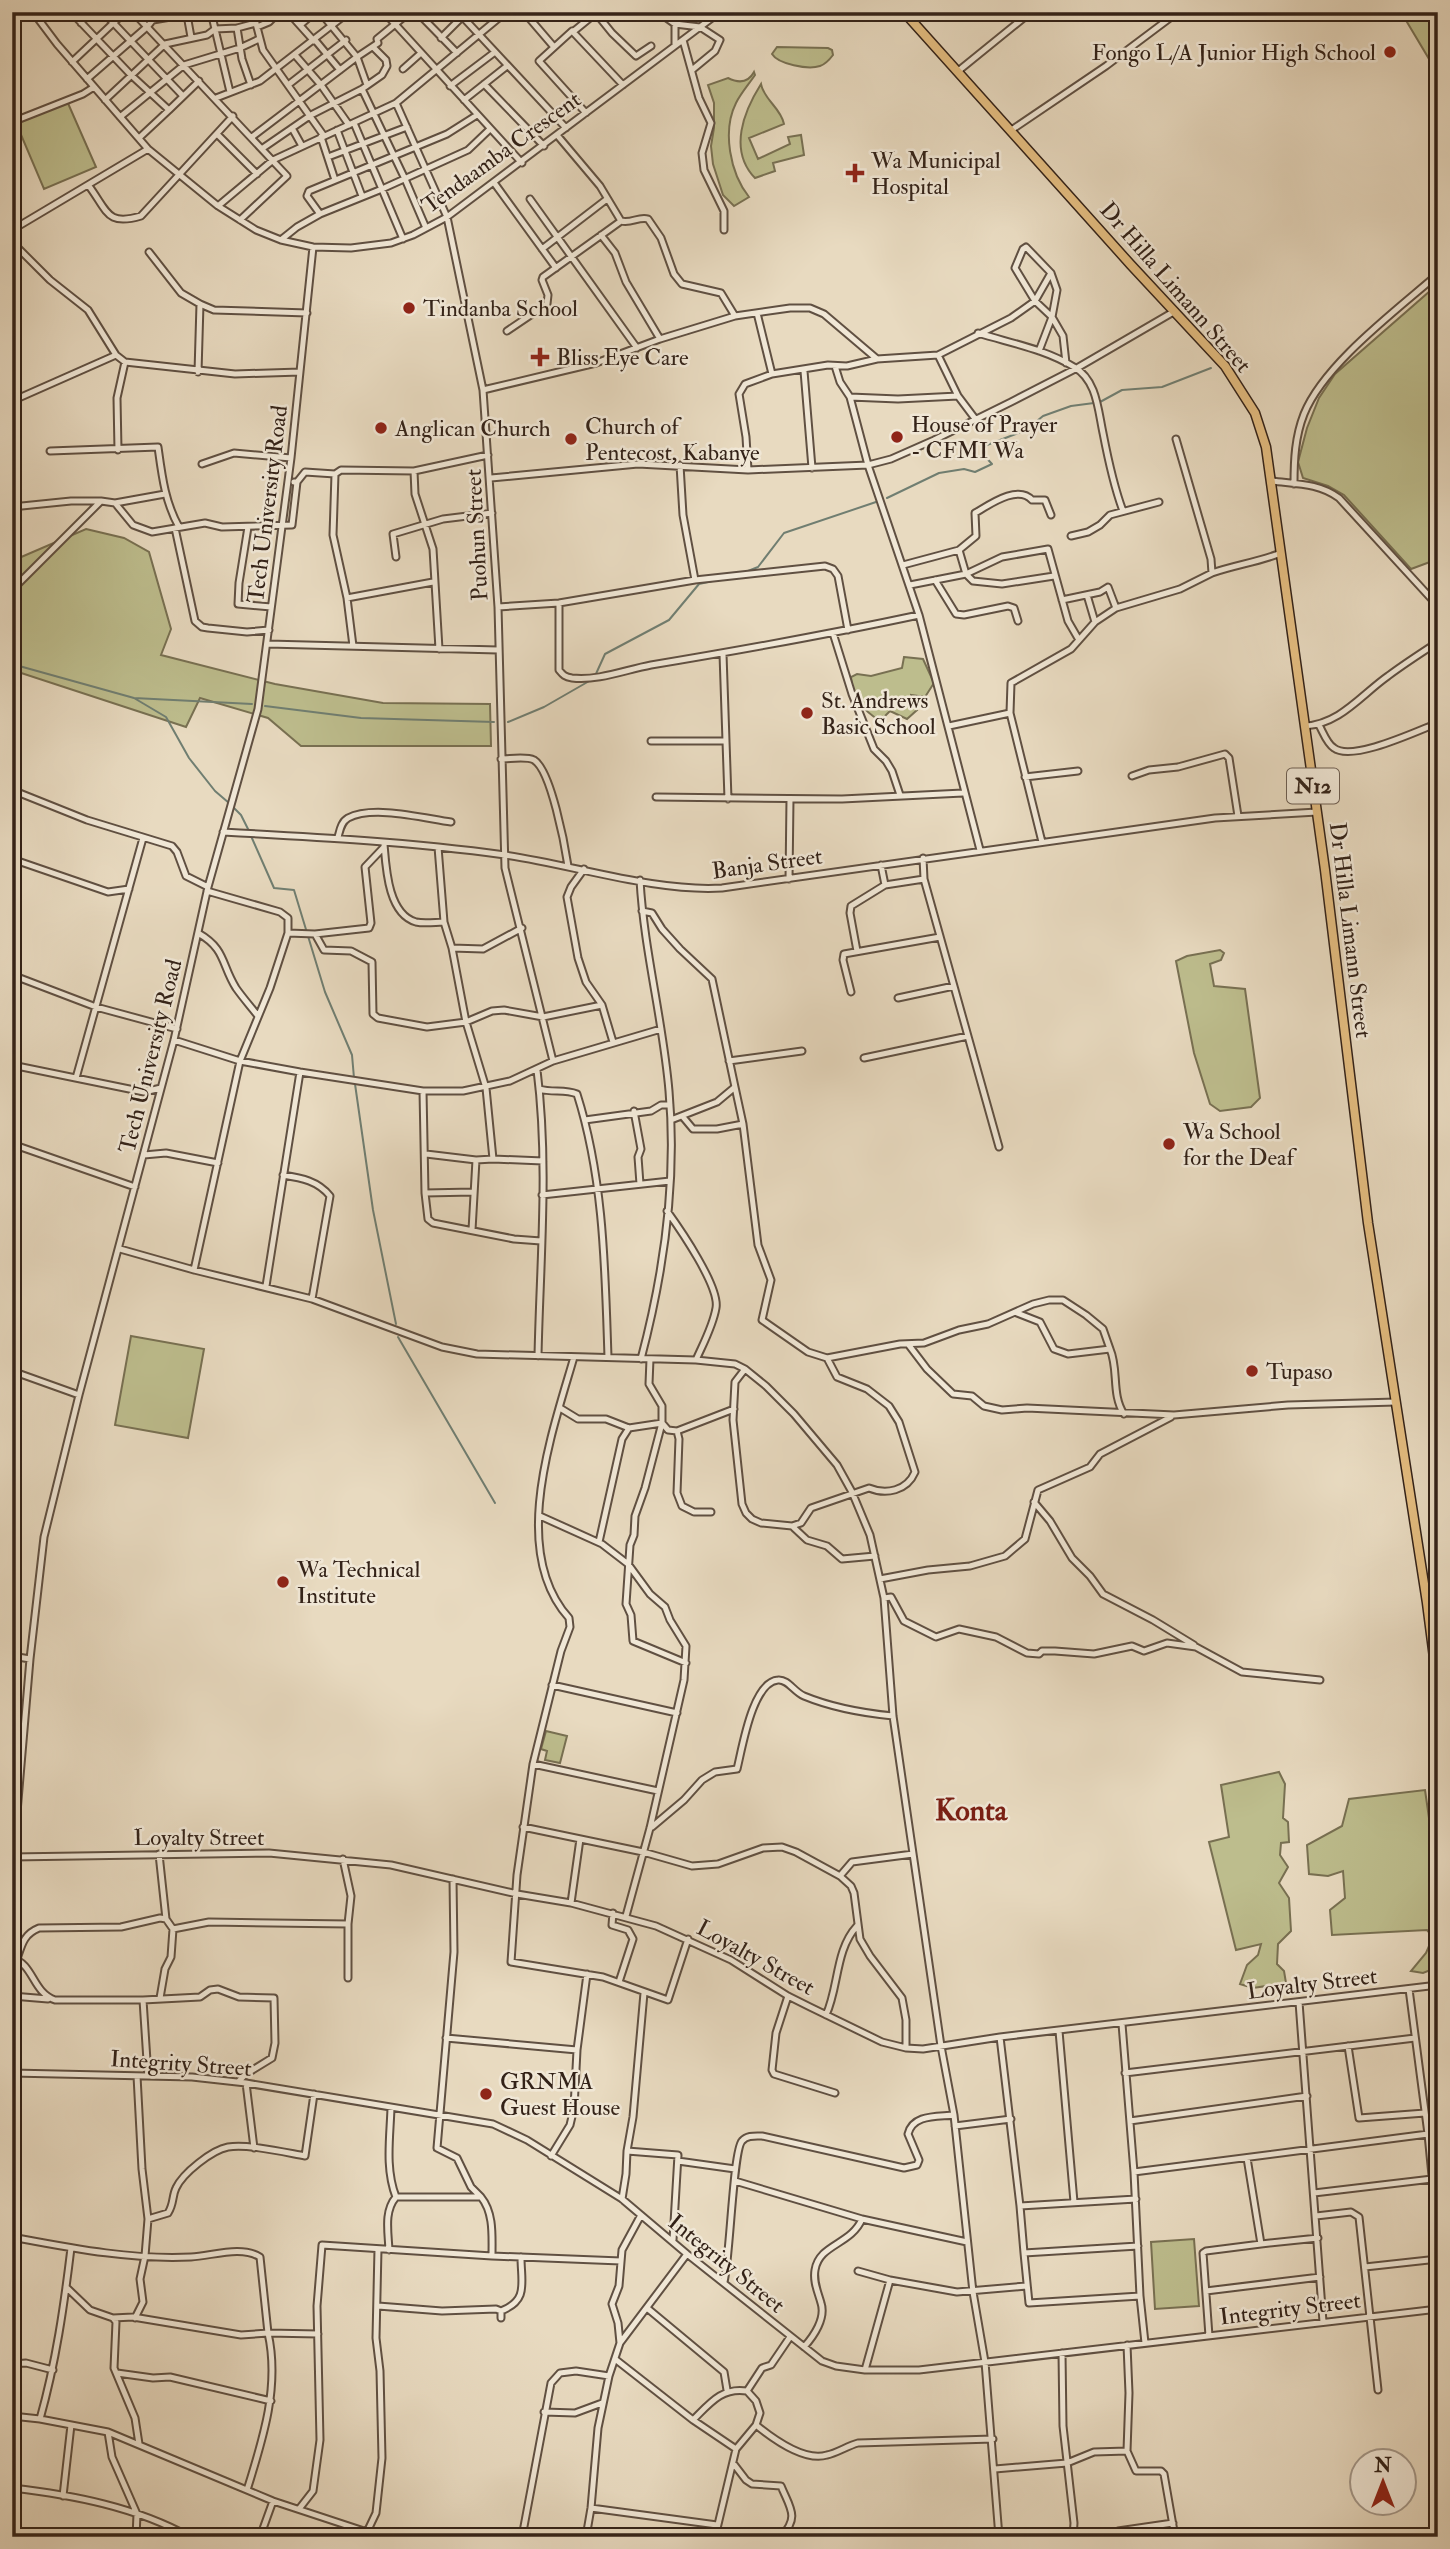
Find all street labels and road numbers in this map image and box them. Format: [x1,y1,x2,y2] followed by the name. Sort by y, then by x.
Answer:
[416,85,587,220] street label: Tendaamba Crescent
[1093,196,1258,379] street label: Dr Hilla Limann Street
[241,404,294,605] street label: Tech University Road
[459,468,494,602] street label: Puohun Street
[1287,768,1339,804] road number: N12
[1323,820,1378,1040] street label: Dr Hilla Limann Street
[710,841,824,886] street label: Banja Street
[112,956,189,1156] street label: Tech University Road
[134,1823,264,1852] street label: Loyalty Street
[692,1913,820,2002] street label: Loyalty Street
[1245,1961,1379,2006] street label: Loyalty Street
[109,2044,253,2083] street label: Integrity Street
[662,2208,791,2319] street label: Integrity Street
[1218,2285,1362,2332] street label: Integrity Street

